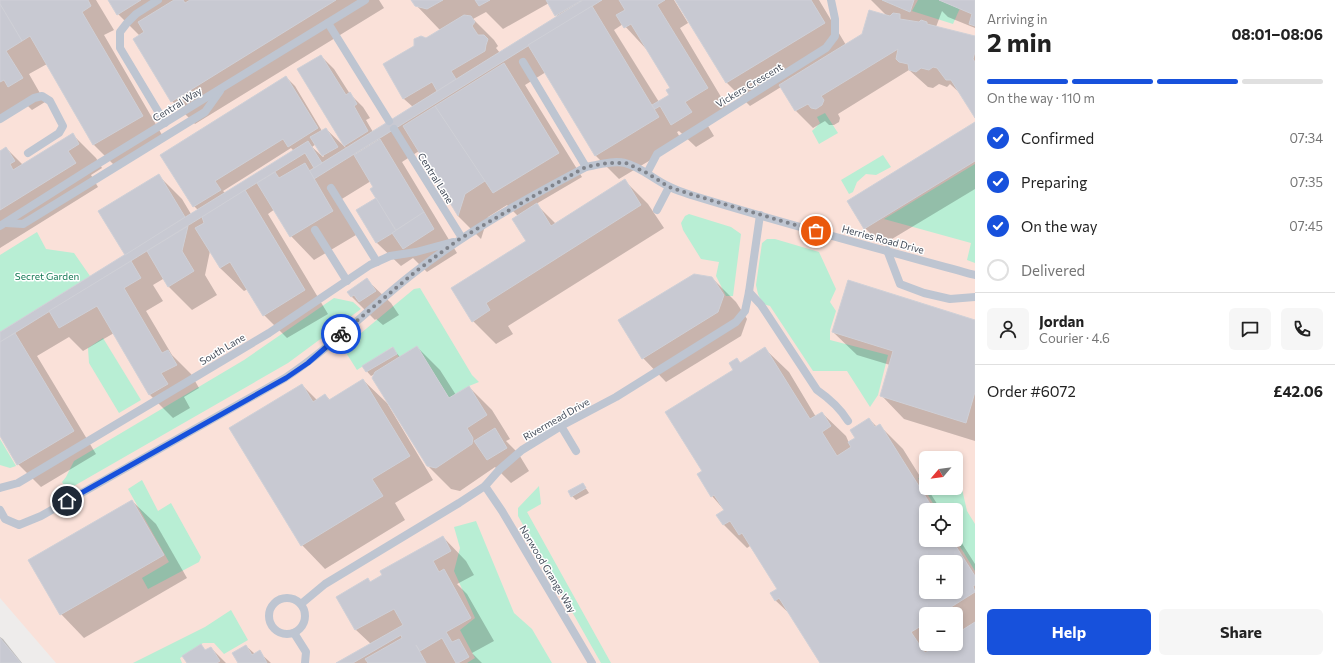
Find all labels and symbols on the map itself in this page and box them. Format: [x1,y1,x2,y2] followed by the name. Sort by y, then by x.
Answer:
[713,60,785,110] street label: Vickers Crescent
[150,84,204,124] street label: Central Way
[416,150,456,206] street label: Central Lane
[799,214,833,248] pin
[841,222,925,256] street label: Herries Road Drive
[15,270,79,282] park label: Secret Garden
[321,314,361,354] courier
[197,331,247,367] street label: South Lane
[521,395,591,443] street label: Rivermead Drive
[919,451,963,495] north arrow
[50,484,84,518] pin
[517,523,579,615] street label: Norwood Grange Way

